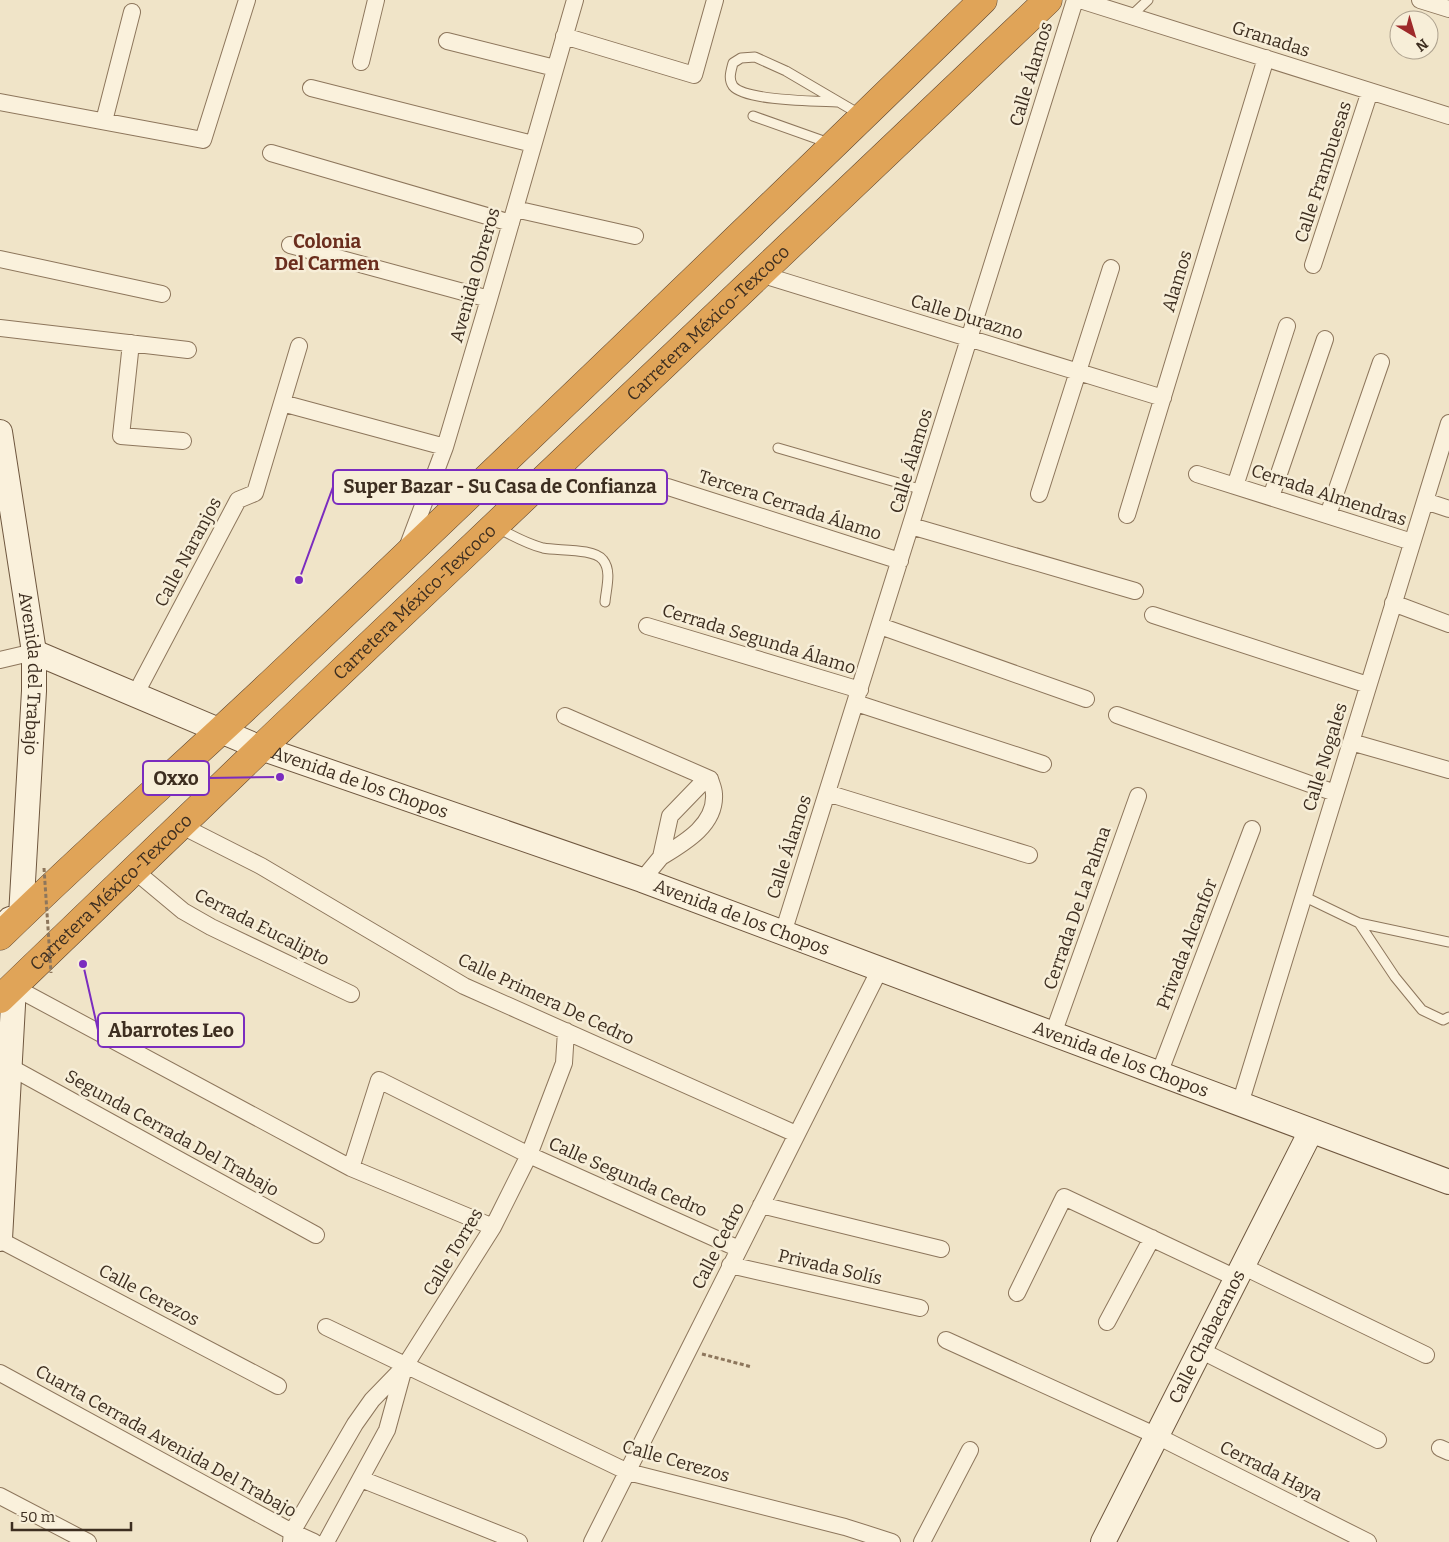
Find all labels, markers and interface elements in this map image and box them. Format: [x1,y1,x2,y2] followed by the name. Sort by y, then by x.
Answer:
[1389,10,1439,60] north arrow
[1229,16,1313,62] street label: Granadas
[1005,19,1057,129] street label: Calle Álamos
[1412,35,1431,55] text: N
[1290,98,1356,246] street label: Calle Frambuesas
[445,205,505,345] street label: Avenida Obreros
[274,230,380,275] district label: Colonia Del Carmen
[622,240,794,406] street label: Carretera México-Texcoco
[1157,247,1197,315] street label: Alamos
[908,289,1026,345] street label: Calle Durazno
[885,406,937,516] street label: Calle Álamos
[1248,459,1410,531] street label: Cerrada Almendras
[696,465,884,545] street label: Tercera Cerrada Álamo
[333,470,667,504] callout: Super Bazar - Su Casa de Confianza
[343,475,657,498] text: Super Bazar - Su Casa de Confianza
[150,493,226,611] street label: Calle Naranjos
[329,519,501,685] street label: Carretera México-Texcoco
[14,590,45,756] street label: Avenida del Trabajo
[659,599,859,679] street label: Cerrada Segunda Álamo
[1298,700,1352,814] street label: Calle Nogales
[268,741,451,823] street label: Avenida de los Chopos
[143,761,209,795] callout: Oxxo
[153,767,199,790] text: Oxxo
[762,792,816,902] street label: Calle Álamos
[25,809,197,975] street label: Carretera México-Texcoco
[1039,823,1115,993] street label: Cerrada De La Palma
[651,874,832,960] street label: Avenida de los Chopos
[1152,875,1222,1013] street label: Privada Alcanfor
[191,883,333,971] street label: Cerrada Eucalipto
[454,948,638,1050] street label: Calle Primera De Cedro
[98,1013,244,1047] callout: Abarrotes Leo
[1030,1016,1212,1102] street label: Avenida de los Chopos
[108,1019,234,1042] text: Abarrotes Leo
[61,1065,283,1201] street label: Segunda Cerrada Del Trabajo
[545,1132,711,1222] street label: Calle Segunda Cedro
[687,1199,749,1293] street label: Calle Cedro
[418,1204,488,1300] street label: Calle Torres
[776,1244,884,1290] street label: Privada Solís
[95,1259,203,1331] street label: Calle Cerezos
[1164,1266,1250,1407] street label: Calle Chabacanos
[31,1360,301,1522] street label: Cuarta Cerrada Avenida Del Trabajo
[620,1435,732,1487] street label: Calle Cerezos
[1216,1436,1326,1506] street label: Cerrada Haya
[12,1500,131,1532] scale bar
[20,1508,56,1526] text: 50 m

